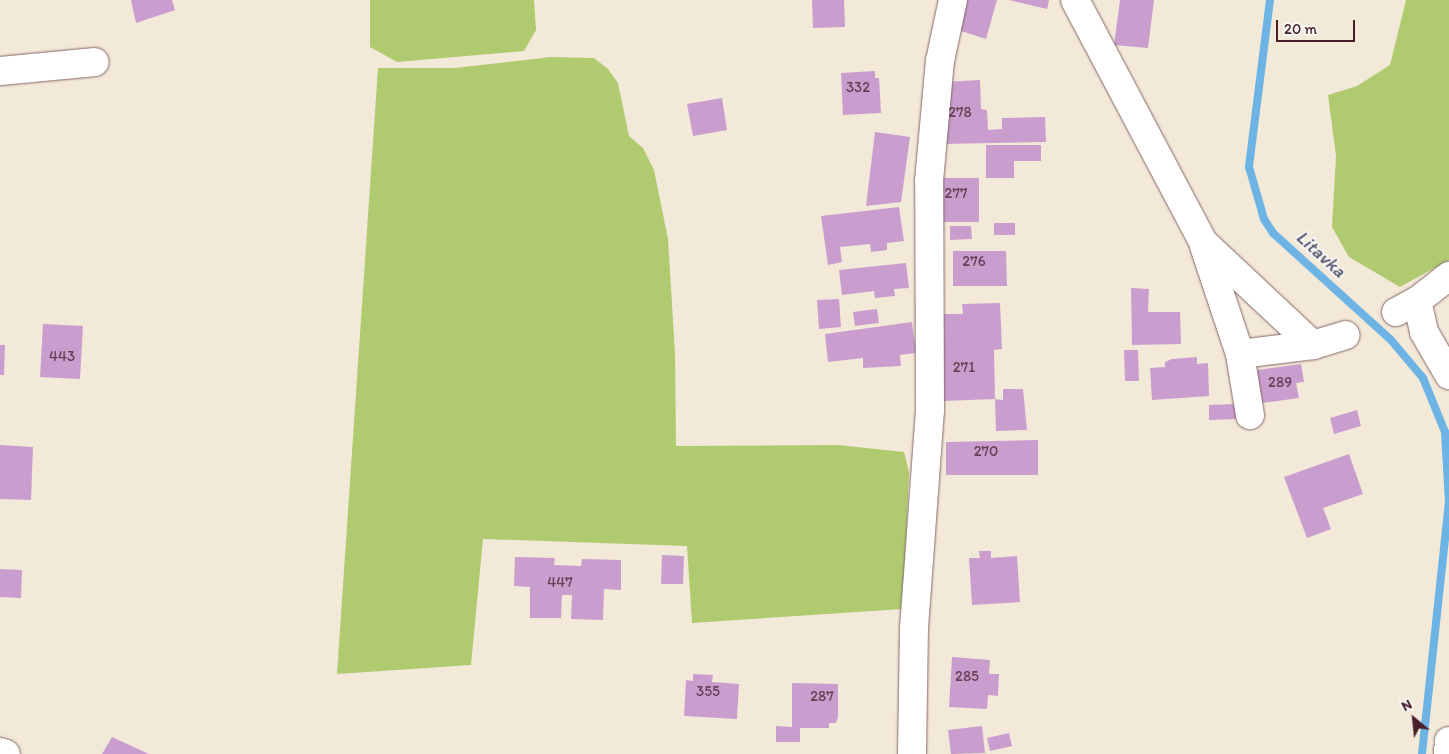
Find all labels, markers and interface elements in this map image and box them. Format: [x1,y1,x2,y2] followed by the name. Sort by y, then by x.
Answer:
[1279,10,1358,42] scale bar
[1284,20,1317,38] text: 20 m
[846,79,870,97] house number: 332
[948,104,972,122] house number: 278
[945,185,967,203] house number: 277
[1291,226,1351,282] water label: Litavka
[962,253,986,271] house number: 276
[49,348,75,366] house number: 443
[953,359,975,377] house number: 271
[1268,374,1292,392] house number: 289
[974,443,998,461] house number: 270
[547,574,573,592] house number: 447
[955,668,979,686] house number: 285
[696,683,720,701] house number: 355
[810,688,834,706] house number: 287
[1389,694,1439,744] north arrow
[1399,696,1415,715] text: N

